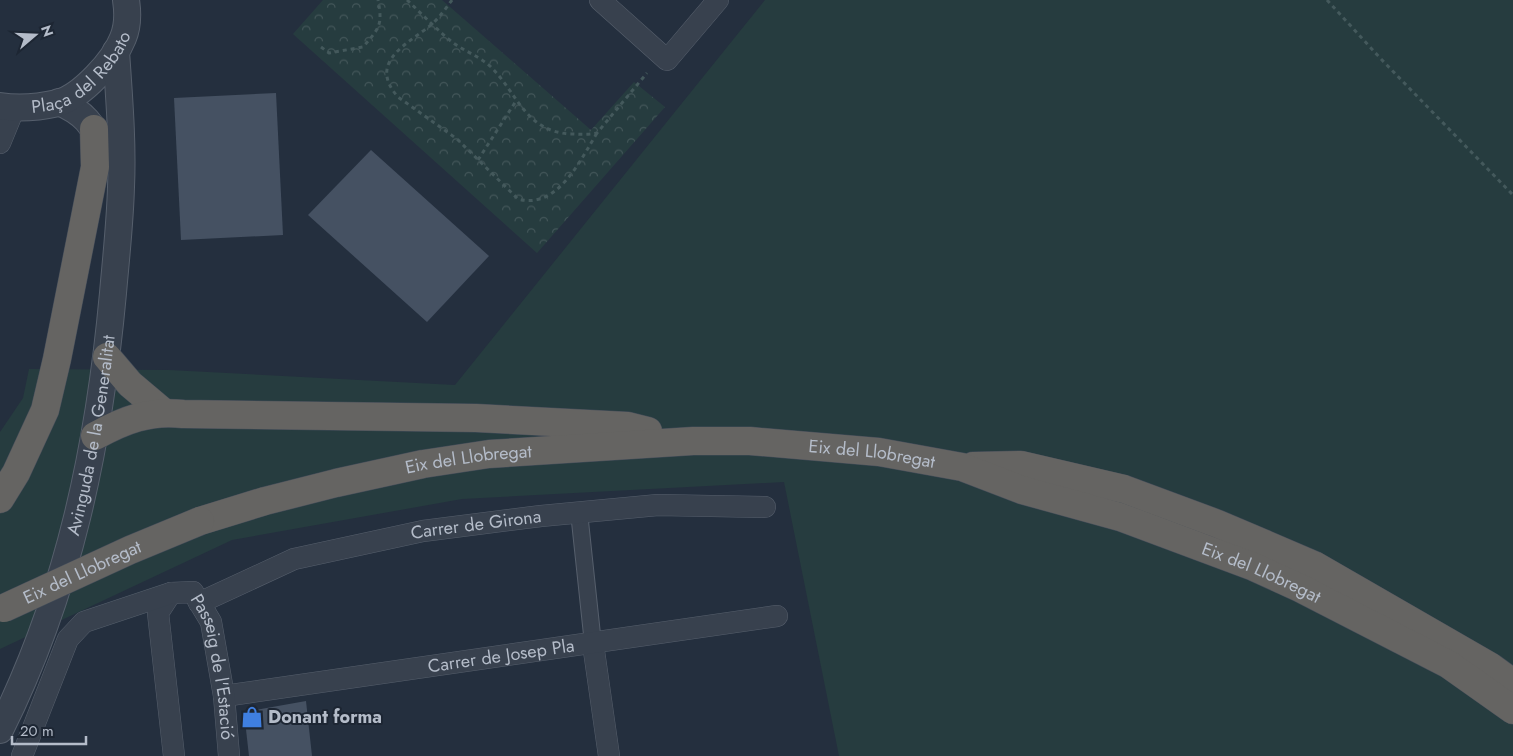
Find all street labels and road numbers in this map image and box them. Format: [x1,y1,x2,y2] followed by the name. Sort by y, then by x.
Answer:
[30,27,137,120] street label: Plaça del Rebato
[60,333,122,538] street label: Avinguda de la Generalitat
[807,433,938,475] street label: Eix del Llobregat
[403,438,533,481] street label: Eix del Llobregat
[408,503,543,546] street label: Carrer de Girona
[19,534,146,610] street label: Eix del Llobregat
[1198,536,1326,610] street label: Eix del Llobregat
[184,589,241,741] street label: Passeig de l'Estació
[426,632,576,679] street label: Carrer de Josep Pla

